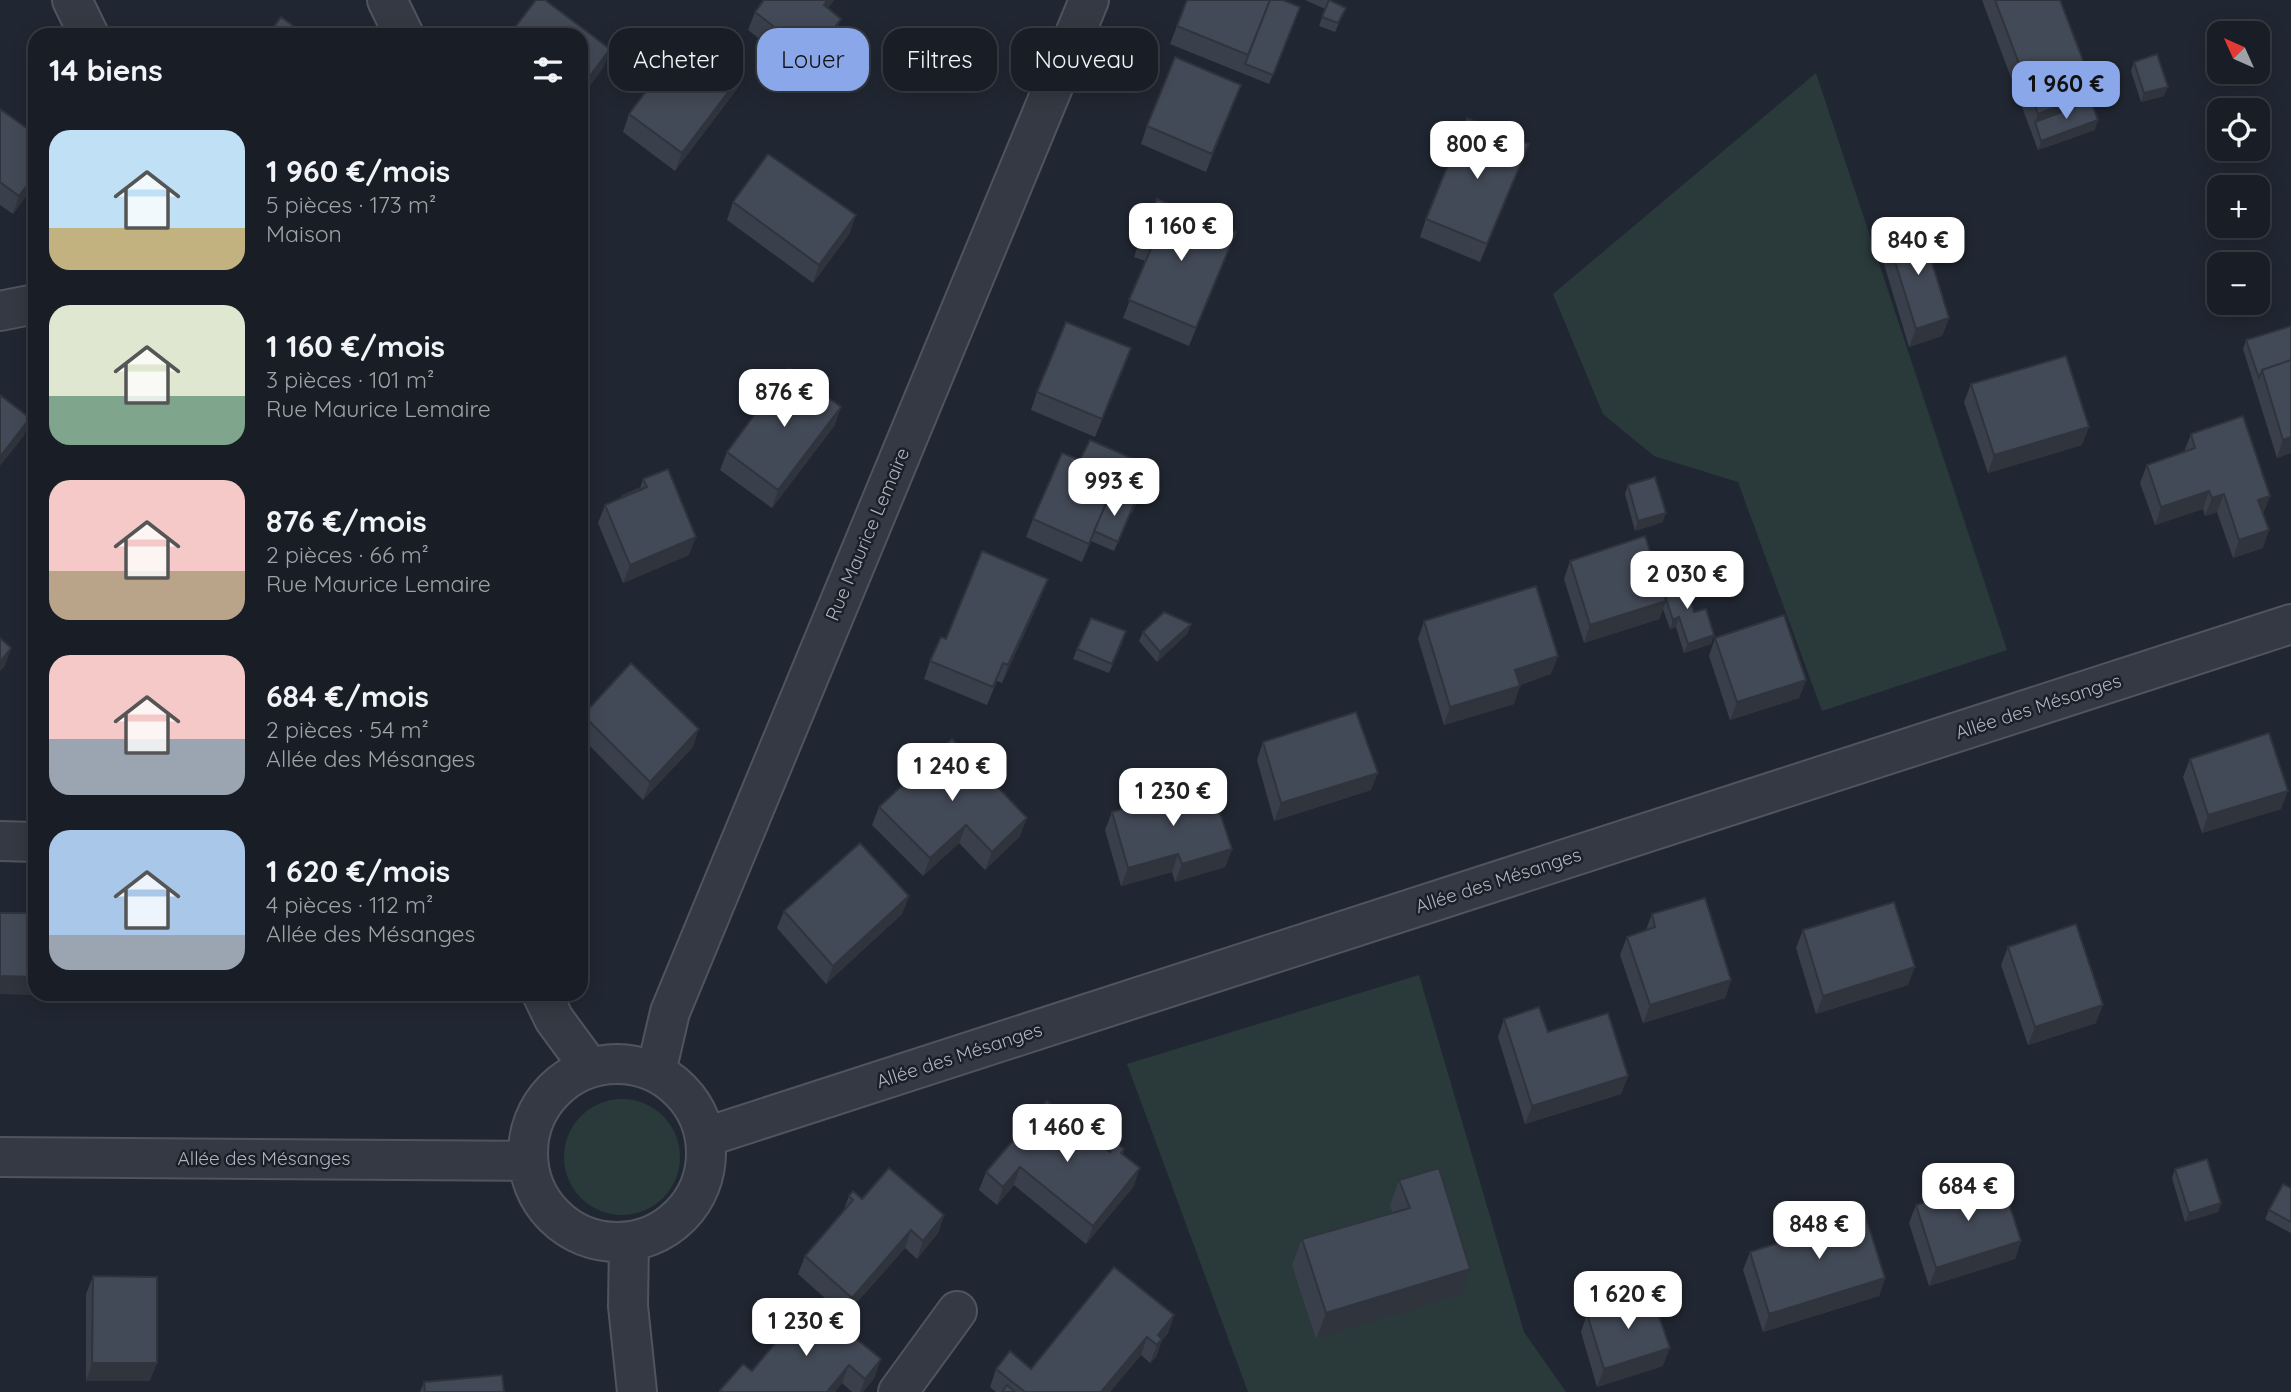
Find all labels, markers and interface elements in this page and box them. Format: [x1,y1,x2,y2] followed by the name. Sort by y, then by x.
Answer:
[2207,21,2270,84] north arrow
[2207,21,2270,315] map controls
[609,28,743,91] chip: Acheter
[757,28,869,91] chip: Louer
[883,28,997,91] chip: Filtres
[1011,28,1158,91] chip: Nouveau
[49,51,163,89] text: 14 biens
[529,51,567,89] icon: filters
[2001,61,2131,121] pin: 1 960 €
[2028,69,2104,98] text: 1 960 €
[2207,98,2270,161] button: locate
[1428,122,1526,181] pin: 800 €
[1446,129,1508,158] text: 800 €
[266,152,450,190] text: 1 960 €/mois
[105,158,189,242] icon: home
[2207,175,2270,238] button: +
[266,190,436,219] text: 5 pièces · 173 m²
[1116,204,1246,263] pin: 1 160 €
[1145,211,1217,240] text: 1 160 €
[1869,218,1967,277] pin: 840 €
[266,219,342,248] text: Maison
[1887,225,1949,254] text: 840 €
[2207,252,2270,315] button: −
[266,327,445,365] text: 1 160 €/mois
[105,333,189,417] icon: home
[266,365,434,394] text: 3 pièces · 101 m²
[735,370,833,429] pin: 876 €
[755,377,813,406] text: 876 €
[266,394,491,423] text: Rue Maurice Lemaire
[820,444,914,624] street label: Rue Maurice Lemaire
[1065,458,1163,518] pin: 993 €
[1084,466,1144,495] text: 993 €
[266,502,427,540] text: 876 €/mois
[105,508,189,592] icon: home
[266,540,429,569] text: 2 pièces · 66 m²
[1622,552,1752,611] pin: 2 030 €
[1647,559,1727,588] text: 2 030 €
[266,569,491,598] text: Rue Maurice Lemaire
[1952,668,2124,744] street label: Allée des Mésanges
[266,677,429,715] text: 684 €/mois
[105,683,189,767] icon: home
[266,715,429,744] text: 2 pièces · 54 m²
[266,744,475,773] text: Allée des Mésanges
[887,744,1017,803] pin: 1 240 €
[914,751,990,780] text: 1 240 €
[1108,768,1238,828] pin: 1 230 €
[1135,776,1211,805] text: 1 230 €
[1412,842,1584,918] street label: Allée des Mésanges
[266,852,450,890] text: 1 620 €/mois
[105,858,189,942] icon: home
[266,890,433,919] text: 4 pièces · 112 m²
[266,919,475,948] text: Allée des Mésanges
[873,1017,1045,1093] street label: Allée des Mésanges
[1002,1104,1132,1164] pin: 1 460 €
[1029,1112,1105,1141] text: 1 460 €
[178,1146,351,1170] street label: Allée des Mésanges
[1919,1164,2017,1223] pin: 684 €
[1938,1171,1998,1200] text: 684 €
[1770,1202,1868,1261] pin: 848 €
[1789,1209,1849,1238] text: 848 €
[1563,1272,1693,1331] pin: 1 620 €
[1590,1279,1666,1308] text: 1 620 €
[741,1298,871,1358] pin: 1 230 €
[768,1306,844,1335] text: 1 230 €

